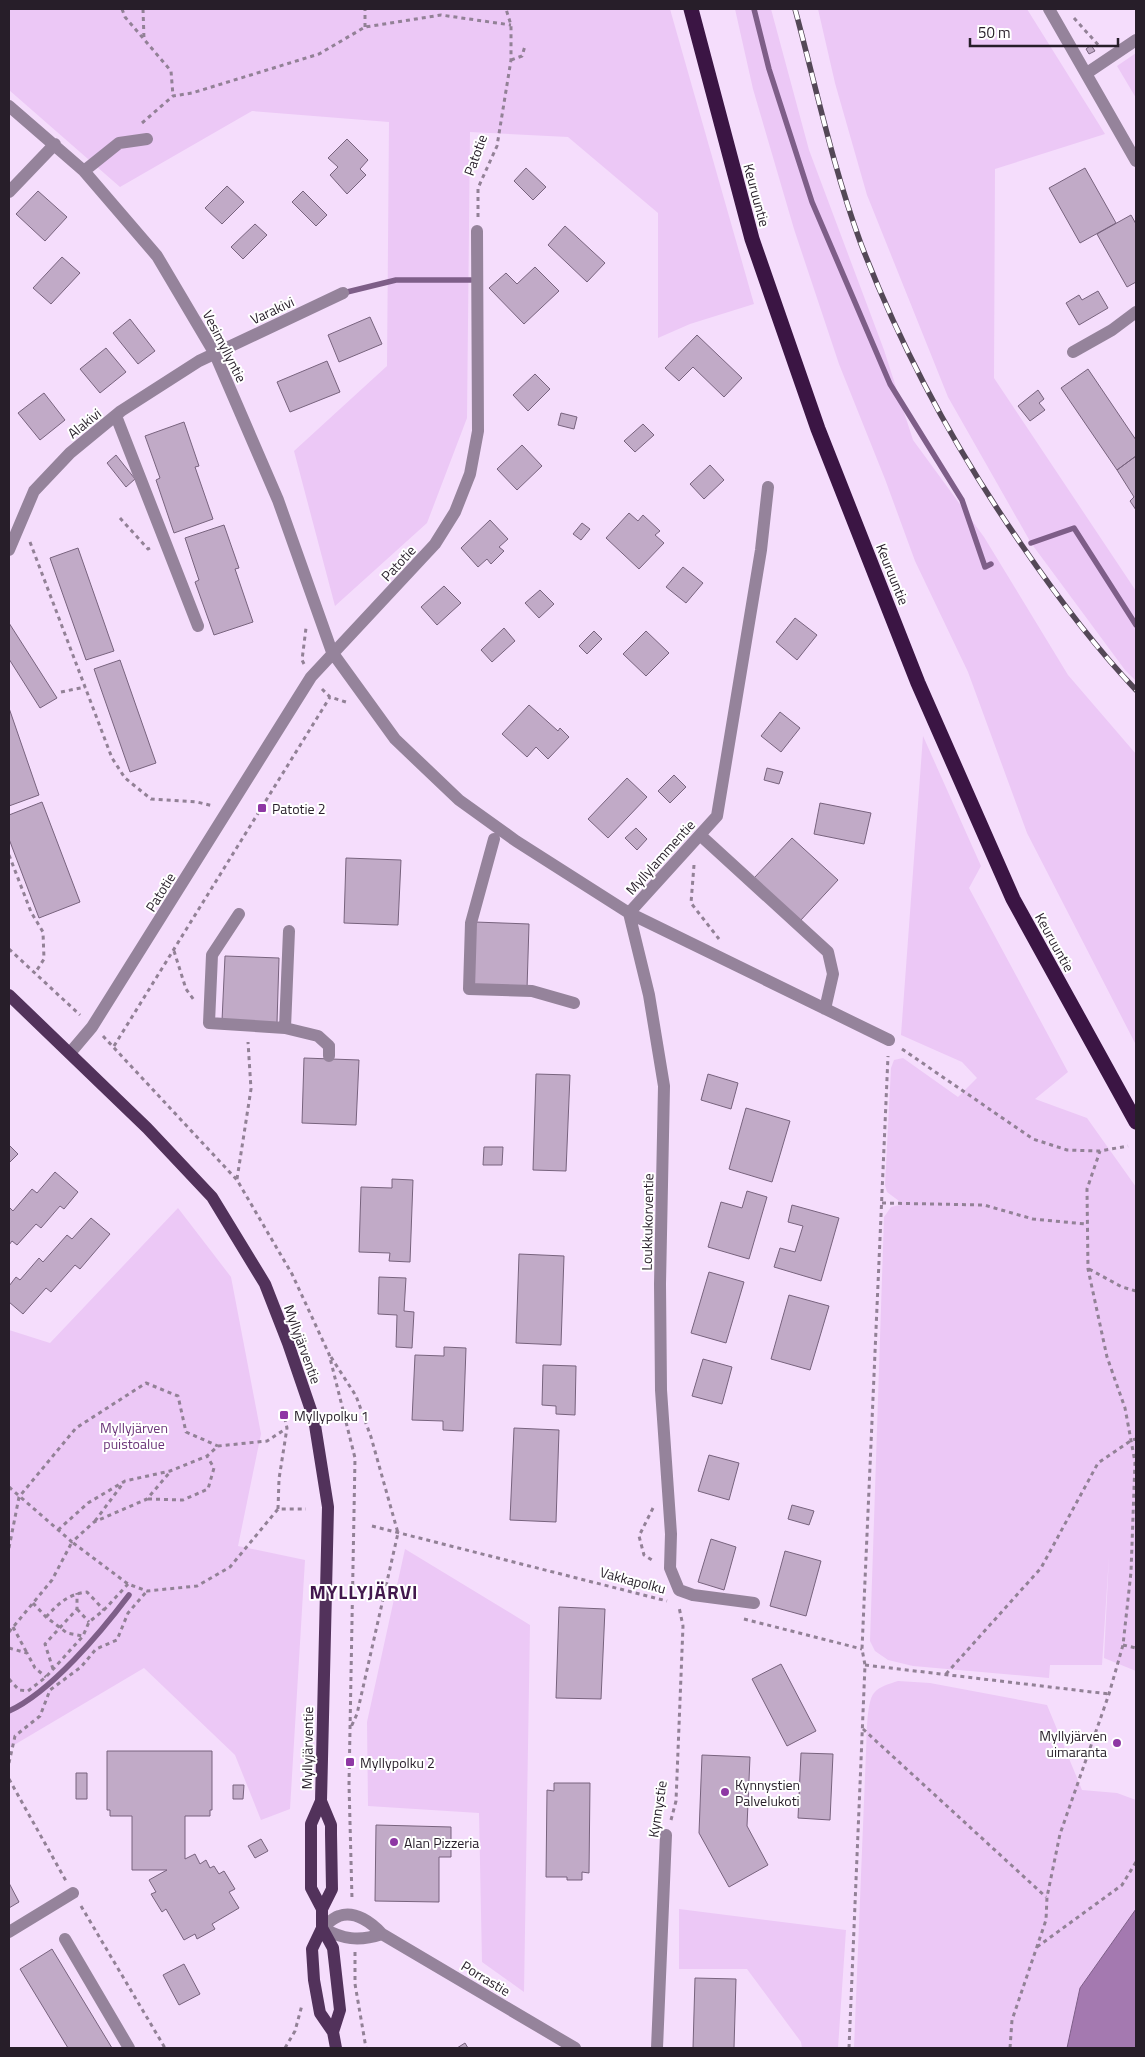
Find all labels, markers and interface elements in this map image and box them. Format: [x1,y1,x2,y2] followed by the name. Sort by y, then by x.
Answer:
[970,15,1118,47] scale bar
[978,21,1011,44] text: 50 m
[458,131,492,179] street label: Patotie
[739,161,775,229] street label: Keuruuntie
[247,291,297,329] street label: Varakivi
[198,306,252,386] street label: Vesimyllyntie
[63,403,105,443] street label: Alakivi
[376,540,420,586] street label: Patotie
[871,540,915,608] street label: Keuruuntie
[272,798,325,819] place label: Patotie 2
[256,802,268,814] marker: Patotie 2
[620,815,700,899] street label: Myllylammentie
[140,868,180,916] street label: Patotie
[1030,909,1080,975] street label: Keuruuntie
[636,1173,658,1271] street label: Loukkukorventie
[279,1301,327,1387] street label: Myllyjärventie
[294,1405,369,1426] place label: Myllypolku 1
[278,1409,290,1421] marker: Myllypolku 1
[100,1417,168,1454] park label: Myllyjärven puistoalue
[598,1561,668,1599] street label: Vakkapolku
[309,1577,419,1606] district label: MYLLYJÄRVI
[296,1706,318,1790] street label: Myllyjärventie
[1039,1725,1107,1762] place label: Myllyjärven uimaranta
[1111,1737,1123,1749] marker: Myllyjärven uimaranta
[360,1752,435,1773] place label: Myllypolku 2
[344,1756,356,1768] marker: Myllypolku 2
[735,1774,800,1811] place label: Kynnystien Palvelukoti
[642,1779,672,1839] street label: Kynnystie
[719,1786,731,1798] marker: Kynnystien Palvelukoti
[404,1832,479,1853] place label: Alan Pizzeria
[388,1836,400,1848] marker: Alan Pizzeria
[457,1955,515,2001] street label: Porrastie

